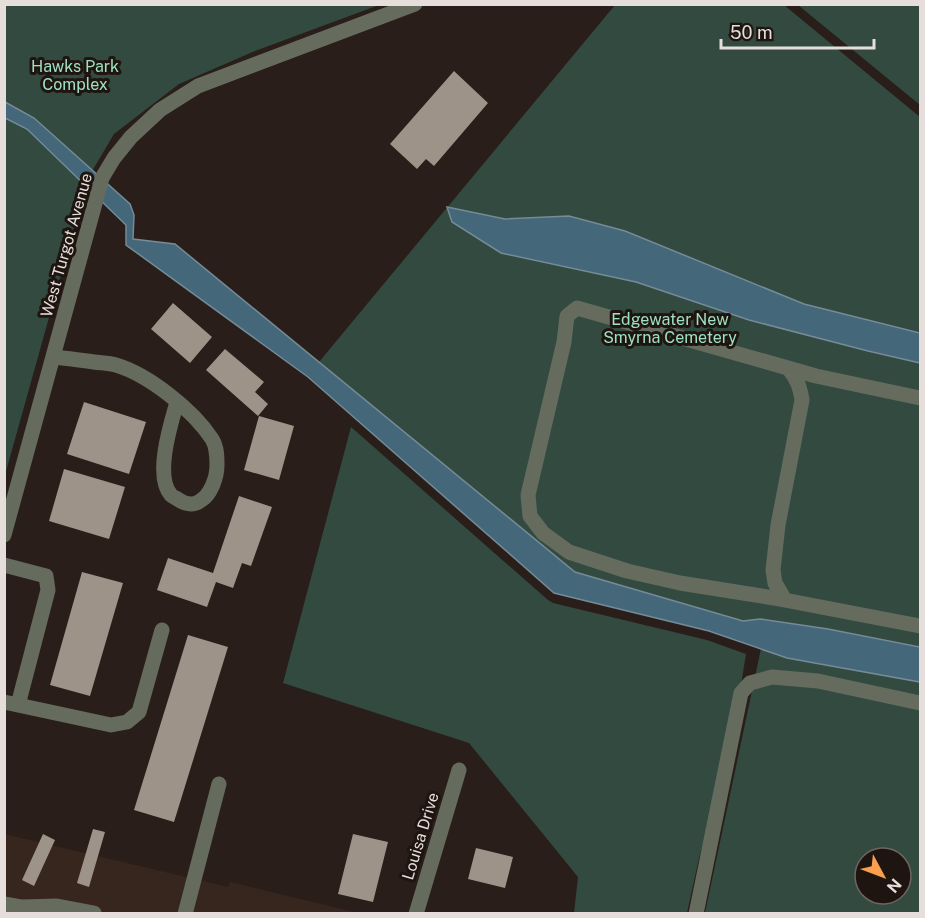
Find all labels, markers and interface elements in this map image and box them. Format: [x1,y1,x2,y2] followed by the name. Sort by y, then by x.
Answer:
[721,12,874,50] scale bar
[730,22,773,43] text: 50 m
[31,57,119,94] park label: Hawks Park Complex
[37,171,96,319] street label: West Turgot Avenue
[603,310,737,347] park label: Edgewater New Smyrna Cemetery
[398,790,443,882] street label: Louisa Drive
[853,846,913,906] north arrow
[883,875,905,896] text: N

